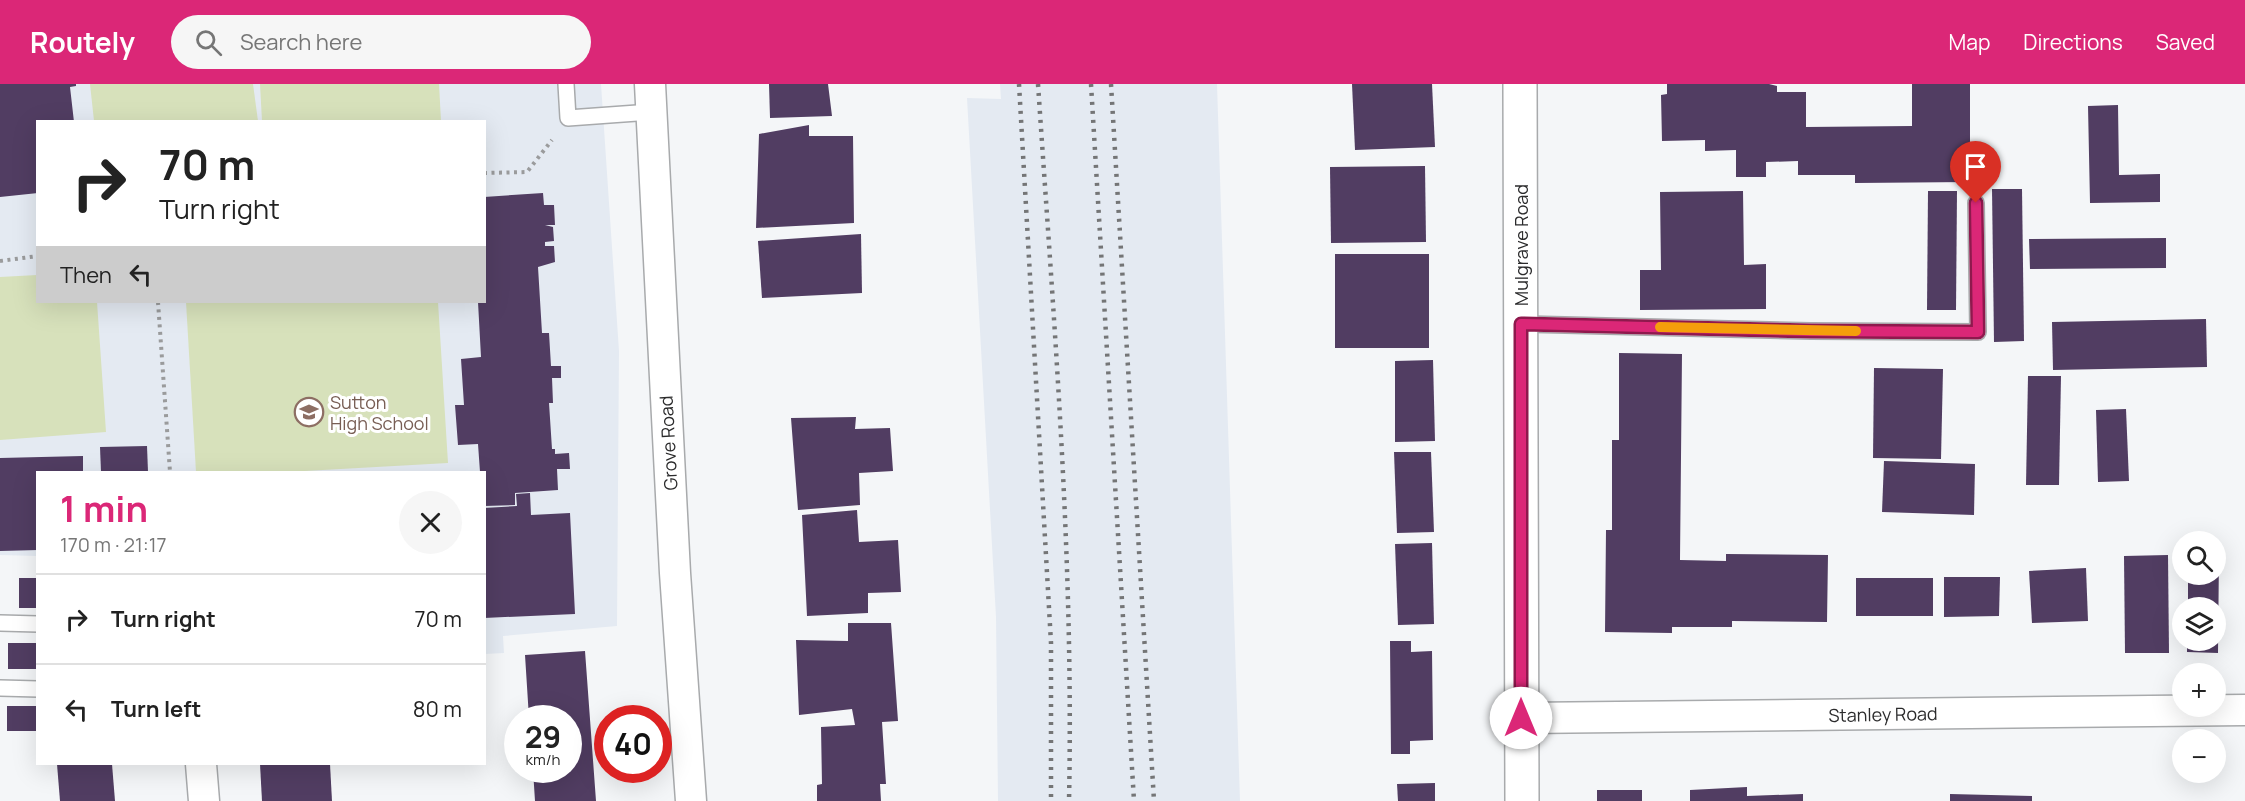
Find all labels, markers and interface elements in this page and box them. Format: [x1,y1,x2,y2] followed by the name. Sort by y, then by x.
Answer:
[171,15,591,69] search box
[30,23,135,61] text: Routely
[192,26,225,59] icon: search
[240,27,362,57] text: Search here
[1949,28,1990,56] text: Map
[2023,28,2123,56] text: Directions
[2156,28,2215,56] text: Saved
[159,135,255,193] text: 70 m
[1950,141,2001,203] pin
[60,144,138,222] icon: right
[1959,150,1992,183] icon: arrive
[1509,184,1533,306] street label: Mulgrave Road
[159,190,280,227] text: Turn right
[124,258,157,291] icon: left
[60,260,112,290] text: Then
[330,390,429,435] place label: Sutton High School
[654,395,682,491] street label: Grove Road
[293,396,325,428] school or university icon: Sutton High School
[60,484,148,533] text: 1 min
[399,491,462,554] button: close
[60,531,167,558] text: 170 m · 21:17
[2172,531,2226,783] map controls
[2172,531,2226,585] button: search
[2172,597,2226,651] button: layers
[60,603,93,636] icon: right
[111,604,216,634] text: Turn right
[414,604,462,634] text: 70 m
[2172,663,2226,717] button: +
[1489,686,1553,750] position arrow
[60,693,93,726] icon: left
[111,694,201,724] text: Turn left
[413,694,462,724] text: 80 m
[1828,701,1938,727] street label: Stanley Road
[594,705,672,783] speed limit sign: 40
[525,716,561,757] text: 29
[2172,729,2226,783] button: −
[526,749,560,770] text: km/h

